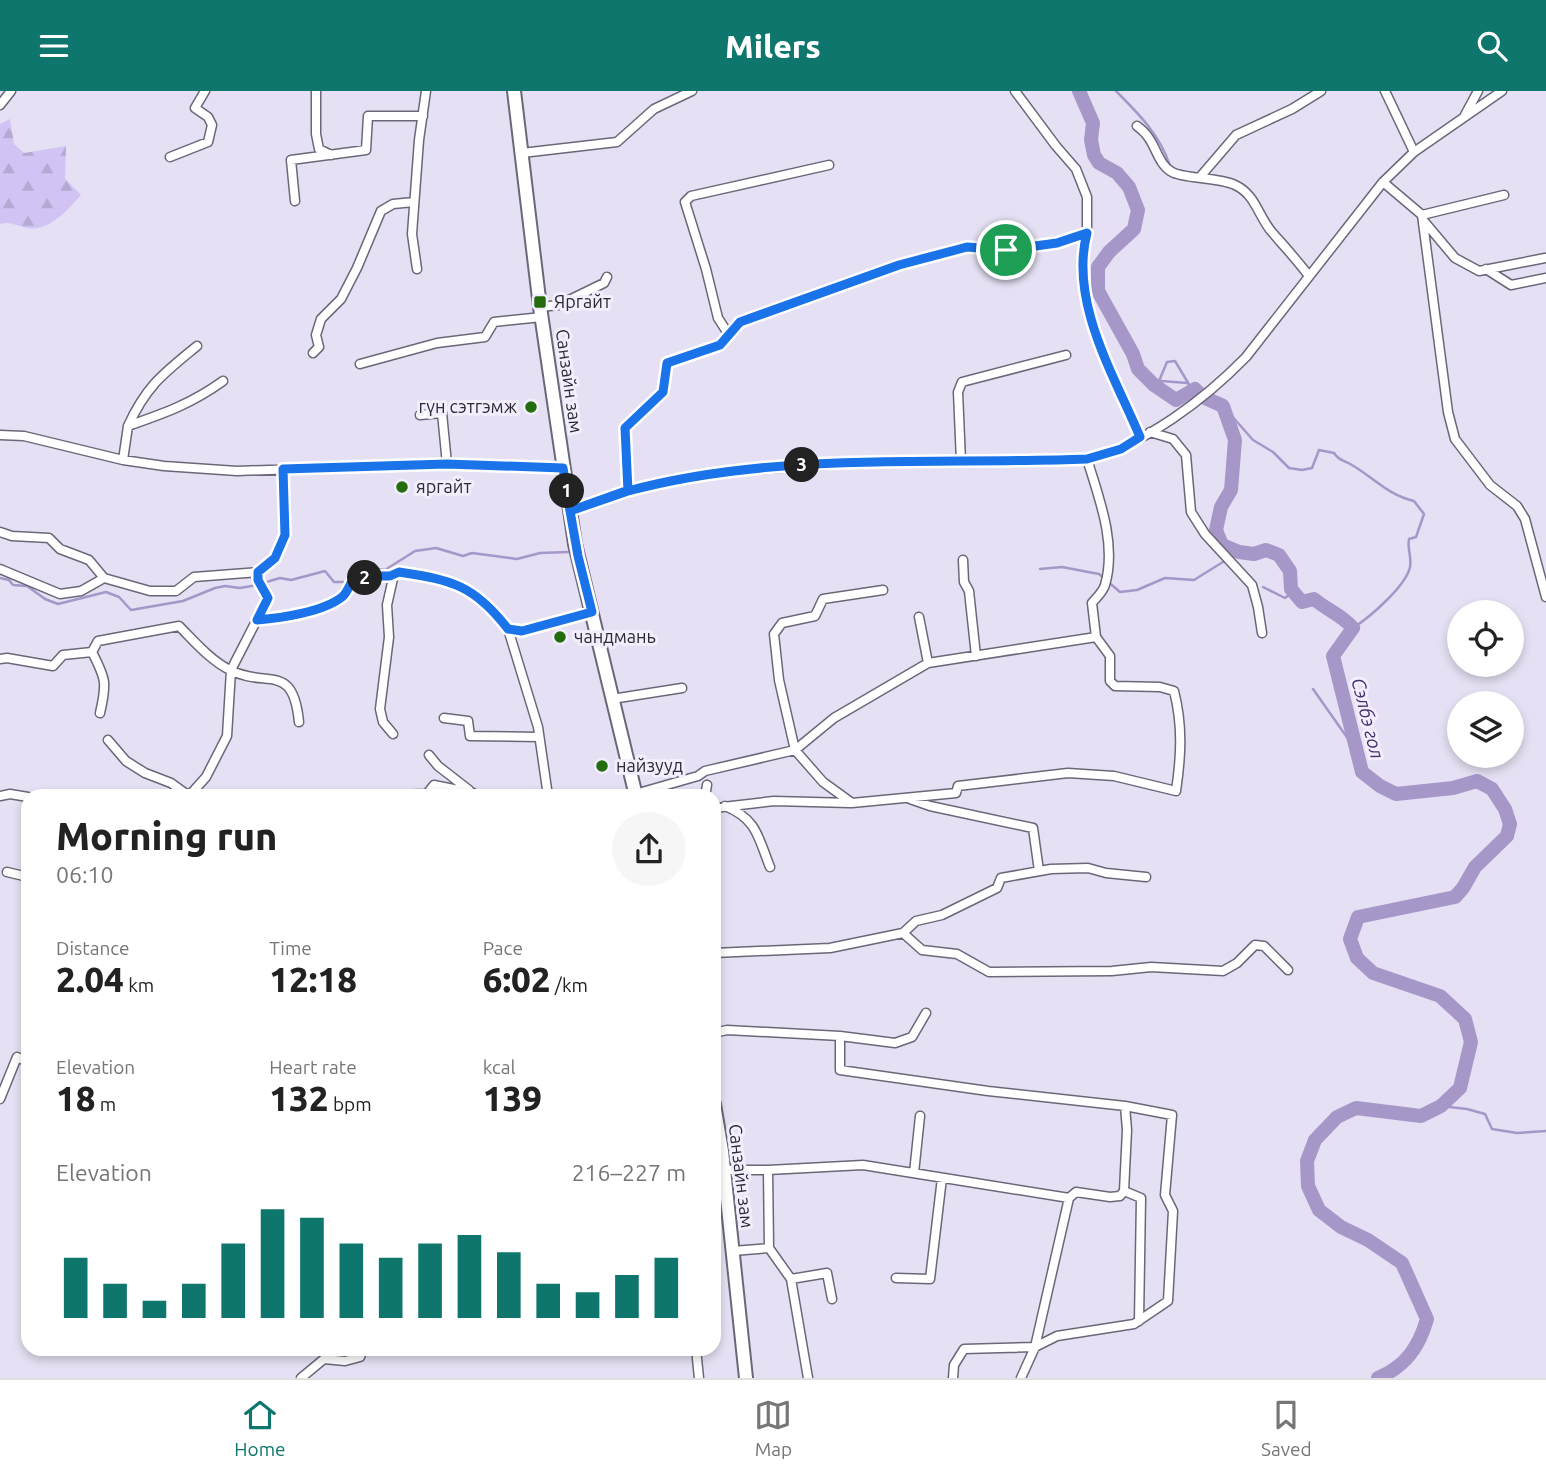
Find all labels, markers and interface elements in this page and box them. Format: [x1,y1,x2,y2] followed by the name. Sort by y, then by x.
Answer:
[35,27,73,65] icon: menu
[1473,27,1511,65] icon: search
[725,28,821,64] text: Milers
[976,220,1036,280] pin
[987,231,1025,269] icon: arrive
[554,291,611,311] place label: Яргайт
[532,294,548,310] marker: Яргайт
[553,328,587,434] street label: Санзайн зам
[419,396,518,416] place label: гүн сэтгэмж
[523,399,539,415] marker: гүн сэтгэмж
[784,447,820,483] pin: 3
[796,453,807,475] text: 3
[550,473,584,509] pin: 1
[416,476,471,496] place label: яргайт
[394,479,410,495] marker: яргайт
[561,479,572,501] text: 1
[348,561,382,595] pin: 2
[359,566,370,588] text: 2
[1447,600,1524,768] map controls
[1447,600,1524,677] button: locate
[574,626,656,646] place label: чандмань
[552,629,568,645] marker: чандмань
[1347,675,1389,761] water label: Сэлбэ гол
[1447,691,1524,768] button: layers
[616,755,683,775] place label: найзууд
[594,758,610,774] marker: найзууд
[612,812,686,886] button: share
[56,815,277,857] text: Morning run
[56,862,114,887] text: 06:10
[56,937,130,959] text: Distance
[269,937,312,959] text: Time
[483,937,523,959] text: Pace
[56,959,124,999] text: 2.04
[269,959,357,999] text: 12:18
[483,959,551,999] text: 6:02
[124,974,154,996] text: km
[551,974,588,996] text: /km
[56,1056,135,1078] text: Elevation
[269,1056,357,1078] text: Heart rate
[483,1056,515,1078] text: kcal
[56,1078,95,1118] text: 18
[269,1078,329,1118] text: 132
[483,1078,542,1118] text: 139
[95,1093,116,1115] text: m
[329,1093,372,1115] text: bpm
[726,1123,758,1229] street label: Санзайн зам
[56,1160,152,1185] text: Elevation
[572,1160,686,1185] text: 216–227 m
[234,1396,286,1460] tab: Home
[754,1396,792,1460] tab: Map
[1261,1396,1312,1460] tab: Saved

